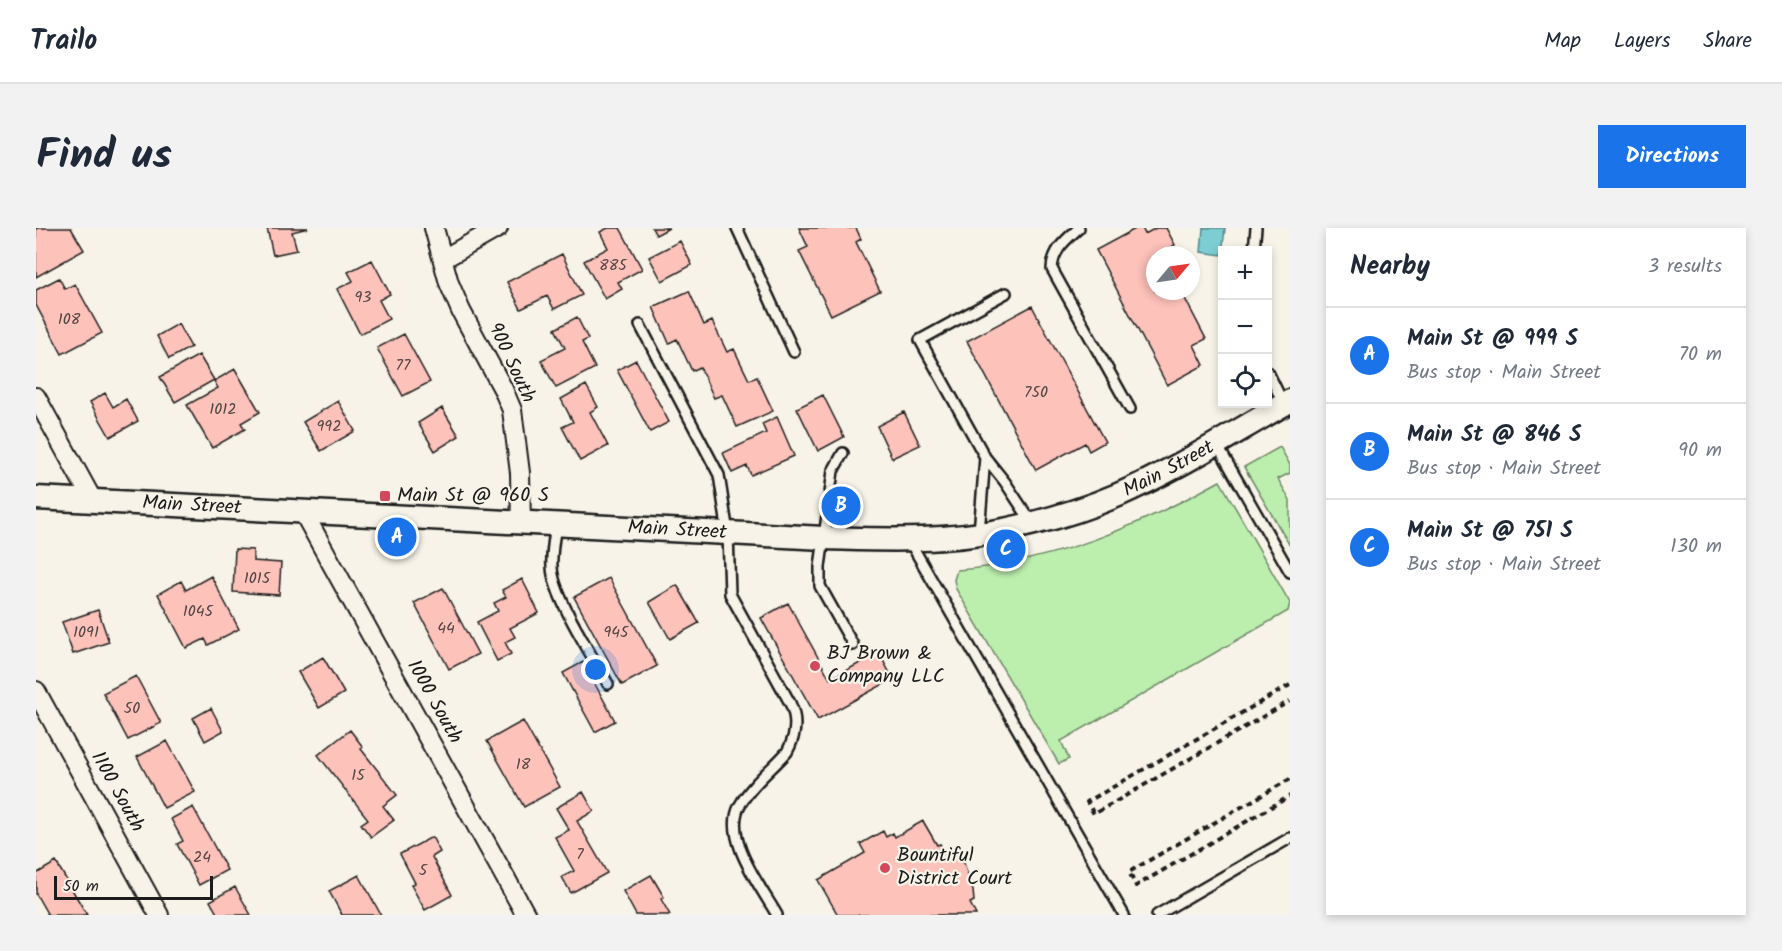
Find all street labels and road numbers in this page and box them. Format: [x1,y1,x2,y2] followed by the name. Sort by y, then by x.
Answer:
[478,317,544,409] street label: 900 South
[1118,432,1221,507] street label: Main Street
[141,487,242,524] street label: Main Street
[627,512,728,549] street label: Main Street
[398,654,470,750] street label: 1000 South
[82,746,152,838] street label: 1100 South

